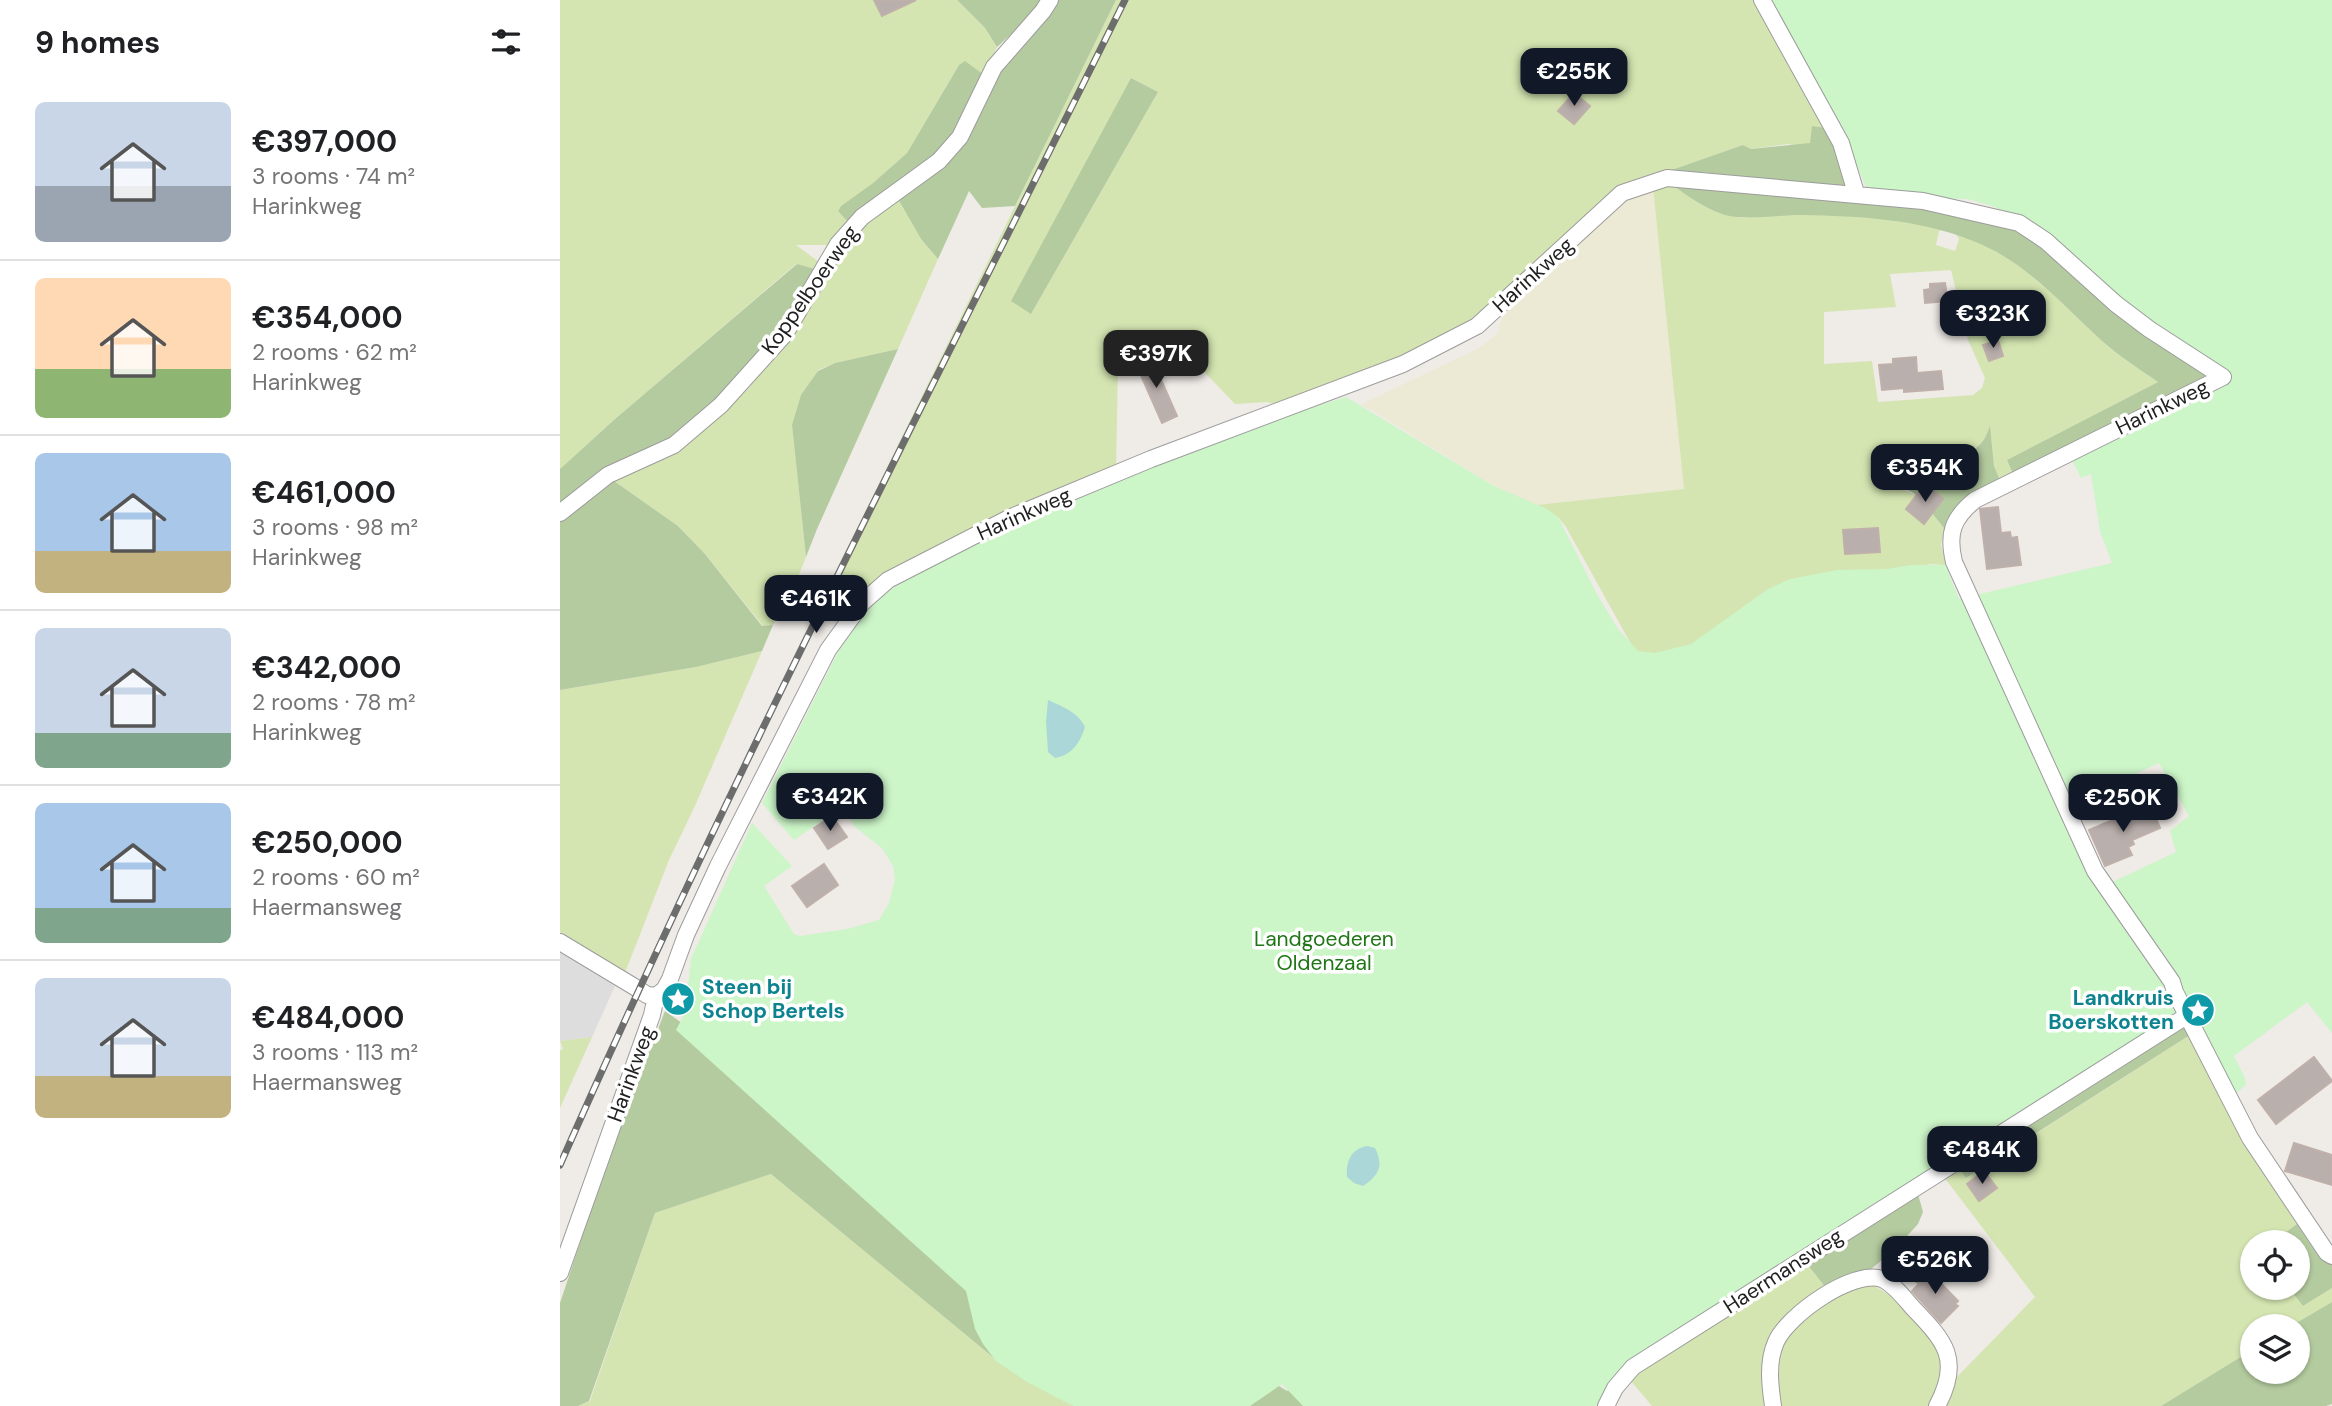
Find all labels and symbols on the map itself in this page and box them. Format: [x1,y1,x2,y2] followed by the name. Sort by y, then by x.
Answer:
[1525,48,1623,108] pin: €255K
[755,220,865,360] street label: Koppelboerweg
[1486,231,1580,319] street label: Harinkweg
[1944,290,2042,350] pin: €323K
[1107,330,1205,390] pin: €397K
[2111,372,2213,442] street label: Harinkweg
[1876,444,1974,504] pin: €354K
[972,481,1076,547] street label: Harinkweg
[767,576,865,635] pin: €461K
[781,774,879,833] pin: €342K
[2074,774,2172,834] pin: €250K
[1254,925,1394,977] park label: Landgoederen Oldenzaal
[702,973,845,1025] place label: Steen bij Schop Bertels
[659,980,697,1018] place icon: Steen bij Schop Bertels
[2048,984,2174,1036] place label: Landkruis Boerskotten
[2179,991,2217,1029] place icon: Landkruis Boerskotten
[601,1022,661,1126] street label: Harinkweg
[1933,1126,2031,1186] pin: €484K
[1718,1222,1848,1320] street label: Haermansweg
[1886,1236,1984,1296] pin: €526K

